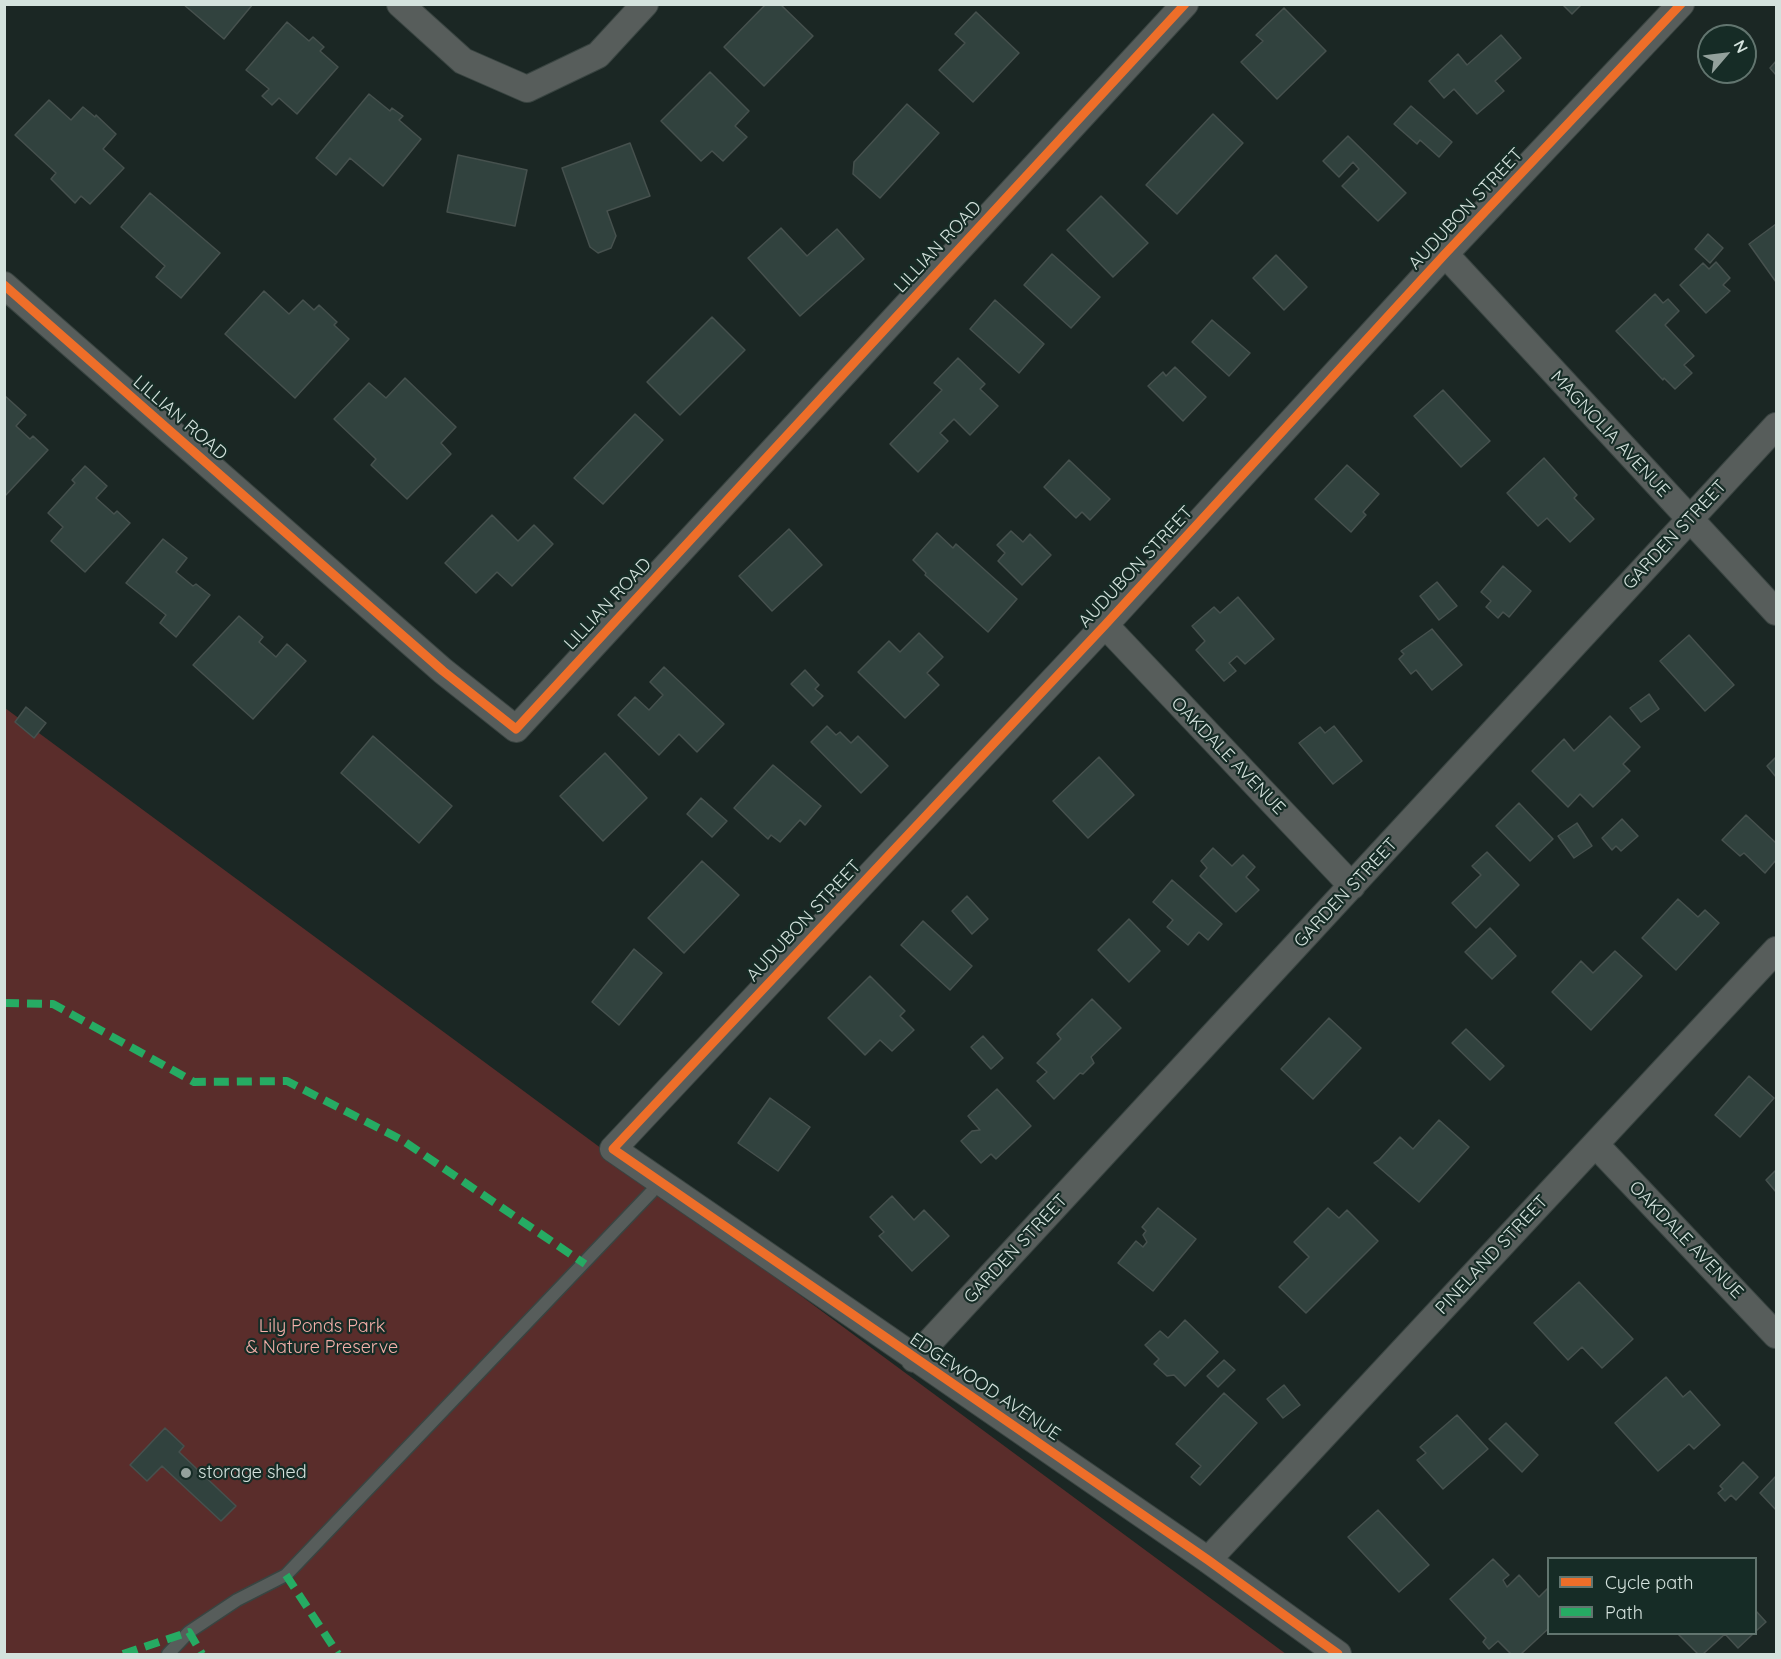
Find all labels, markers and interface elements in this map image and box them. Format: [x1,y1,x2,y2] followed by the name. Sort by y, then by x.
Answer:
[1697,24,1757,84] north arrow
[1730,37,1753,56] text: N
[1404,144,1528,274] street label: AUDUBON STREET
[890,197,986,297] street label: LILLIAN ROAD
[1546,366,1674,502] street label: MAGNOLIA AVENUE
[129,371,231,465] street label: LILLIAN ROAD
[1619,476,1731,594] street label: GARDEN STREET
[1074,502,1198,632] street label: AUDUBON STREET
[560,554,656,654] street label: LILLIAN ROAD
[1166,693,1290,819] street label: OAKDALE AVENUE
[1290,834,1402,952] street label: GARDEN STREET
[742,856,866,986] street label: AUDUBON STREET
[1624,1177,1748,1303] street label: OAKDALE AVENUE
[960,1190,1072,1308] street label: GARDEN STREET
[1431,1191,1553,1319] street label: PINELAND STREET
[246,1316,398,1358] park label: Lily Ponds Park & Nature Preserve
[906,1329,1064,1445] street label: EDGEWOOD AVENUE
[198,1462,307,1484] place label: storage shed
[179,1466,193,1480] marker: storage shed
[1547,1557,1757,1635] legend
[1605,1571,1693,1594] text: Cycle path
[1605,1601,1643,1624] text: Path

